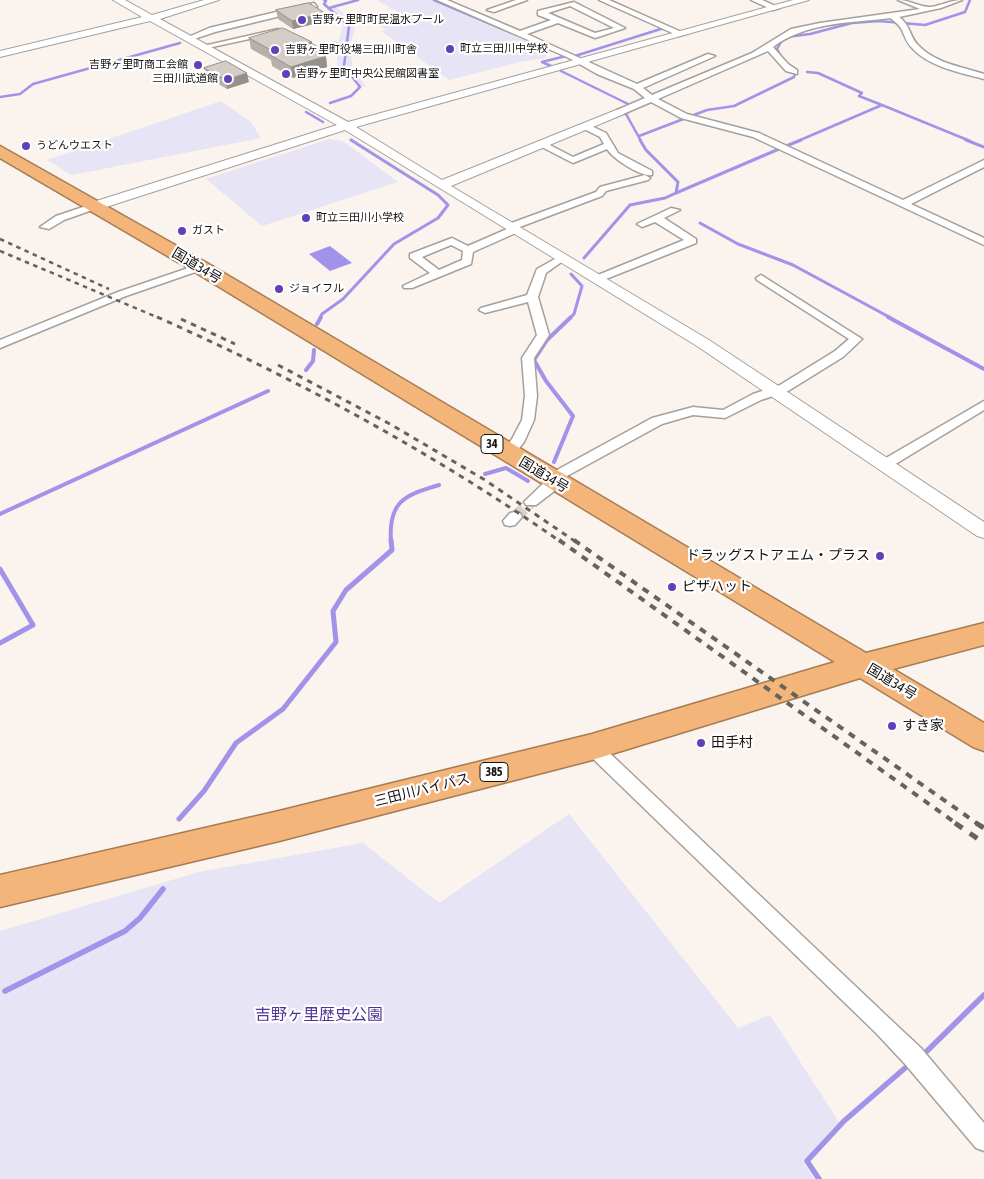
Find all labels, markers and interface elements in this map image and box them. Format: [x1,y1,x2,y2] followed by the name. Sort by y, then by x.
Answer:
[312,13,444,27] place label: 吉野ヶ里町町民温水プール
[296,14,308,26] marker: 吉野ヶ里町町民温水プール
[460,42,548,56] place label: 町立三田川中学校
[285,43,417,57] place label: 吉野ヶ里町役場三田川町舎
[444,43,456,55] marker: 町立三田川中学校
[269,44,281,56] marker: 吉野ヶ里町役場三田川町舎
[89,58,188,72] place label: 吉野ヶ里町商工会館
[192,59,204,71] marker: 吉野ヶ里町商工会館
[296,67,439,81] place label: 吉野ヶ里町中央公民館図書室
[280,68,292,80] marker: 吉野ヶ里町中央公民館図書室
[152,72,218,86] place label: 三田川武道館
[222,73,234,85] marker: 三田川武道館
[36,139,113,153] place label: うどんウエスト
[20,140,32,152] marker: うどんウエスト
[316,211,404,225] place label: 町立三田川小学校
[300,212,312,224] marker: 町立三田川小学校
[192,224,225,238] place label: ガスト
[176,225,188,237] marker: ガスト
[169,245,225,287] street label: 国道34号
[289,282,344,296] place label: ジョイフル
[273,283,285,295] marker: ジョイフル
[481,434,503,454] road number: 34
[516,454,572,496] street label: 国道34号
[686,548,870,564] place label: ドラッグストア エム・プラス
[874,550,886,562] marker: ドラッグストア エム・プラス
[682,579,752,595] place label: ピザハット
[666,581,678,593] marker: ピザハット
[864,661,920,703] street label: 国道34号
[902,718,944,734] place label: すき家
[886,720,898,732] marker: すき家
[711,735,753,751] place label: 田手村
[695,737,707,749] marker: 田手村
[480,762,508,782] road number: 385
[372,770,472,810] street label: 三田川バイパス
[255,1005,383,1025] park label: 吉野ヶ里歴史公園

